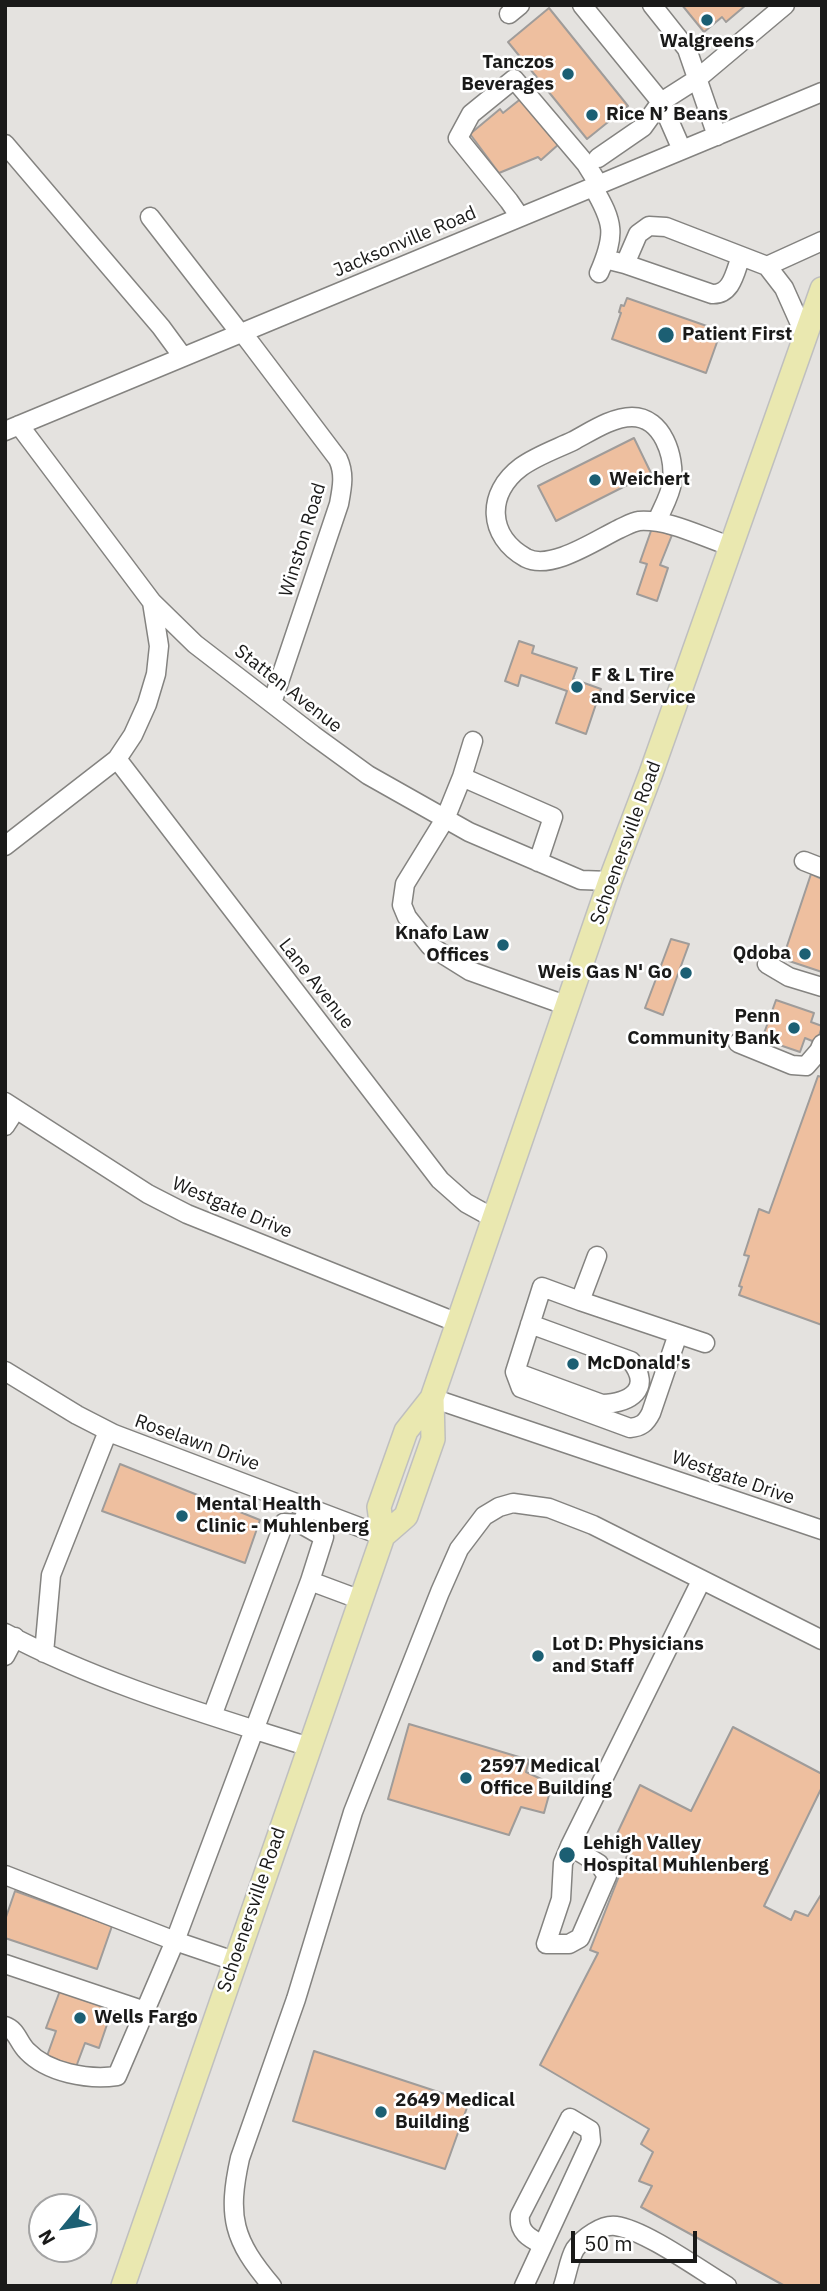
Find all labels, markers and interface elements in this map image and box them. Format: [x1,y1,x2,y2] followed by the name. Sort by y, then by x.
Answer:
[699,12,715,28] marker: Walgreens
[660,31,754,53] place label: Walgreens
[461,52,554,96] place label: Tanczos Beverages
[560,66,576,82] marker: Tanczos Beverages
[606,104,728,126] place label: Rice N’ Beans
[584,107,600,123] marker: Rice N’ Beans
[330,202,480,282] street label: Jacksonville Road
[682,324,792,346] place label: Patient First
[656,325,676,345] marker: Patient First
[609,469,690,491] place label: Weichert
[587,472,603,488] marker: Weichert
[275,480,331,600] street label: Winston Road
[230,640,346,738] street label: Statten Avenue
[591,665,696,709] place label: F & L Tire and Service
[569,679,585,695] marker: F & L Tire and Service
[586,758,666,928] street label: Schoenersville Road
[395,923,489,967] place label: Knafo Law Offices
[274,934,358,1034] street label: Lane Avenue
[495,937,511,953] marker: Knafo Law Offices
[733,943,791,965] place label: Qdoba
[797,946,813,962] marker: Qdoba
[538,962,672,984] place label: Weis Gas N' Go
[678,965,694,981] marker: Weis Gas N' Go
[627,1006,780,1050] place label: Penn Community Bank
[786,1020,802,1036] marker: Penn Community Bank
[168,1172,296,1244] street label: Westgate Drive
[587,1353,690,1375] place label: McDonald's
[565,1356,581,1372] marker: McDonald's
[131,1410,263,1476] street label: Roselawn Drive
[669,1446,797,1510] street label: Westgate Drive
[196,1494,369,1538] place label: Mental Health Clinic - Muhlenberg
[174,1508,190,1524] marker: Mental Health Clinic - Muhlenberg
[552,1634,704,1678] place label: Lot D: Physicians and Staff
[530,1648,546,1664] marker: Lot D: Physicians and Staff
[480,1756,612,1800] place label: 2597 Medical Office Building
[458,1770,474,1786] marker: 2597 Medical Office Building
[213,1825,291,1995] street label: Schoenersville Road
[583,1833,768,1877] place label: Lehigh Valley Hospital Muhlenberg
[557,1845,577,1865] marker: Lehigh Valley Hospital Muhlenberg
[94,2007,198,2029] place label: Wells Fargo
[72,2010,88,2026] marker: Wells Fargo
[395,2090,515,2134] place label: 2649 Medical Building
[373,2104,389,2120] marker: 2649 Medical Building
[28,2193,98,2263] north arrow
[575,2218,701,2262] scale bar
[33,2226,60,2249] text: N
[584,2229,633,2257] text: 50 m

